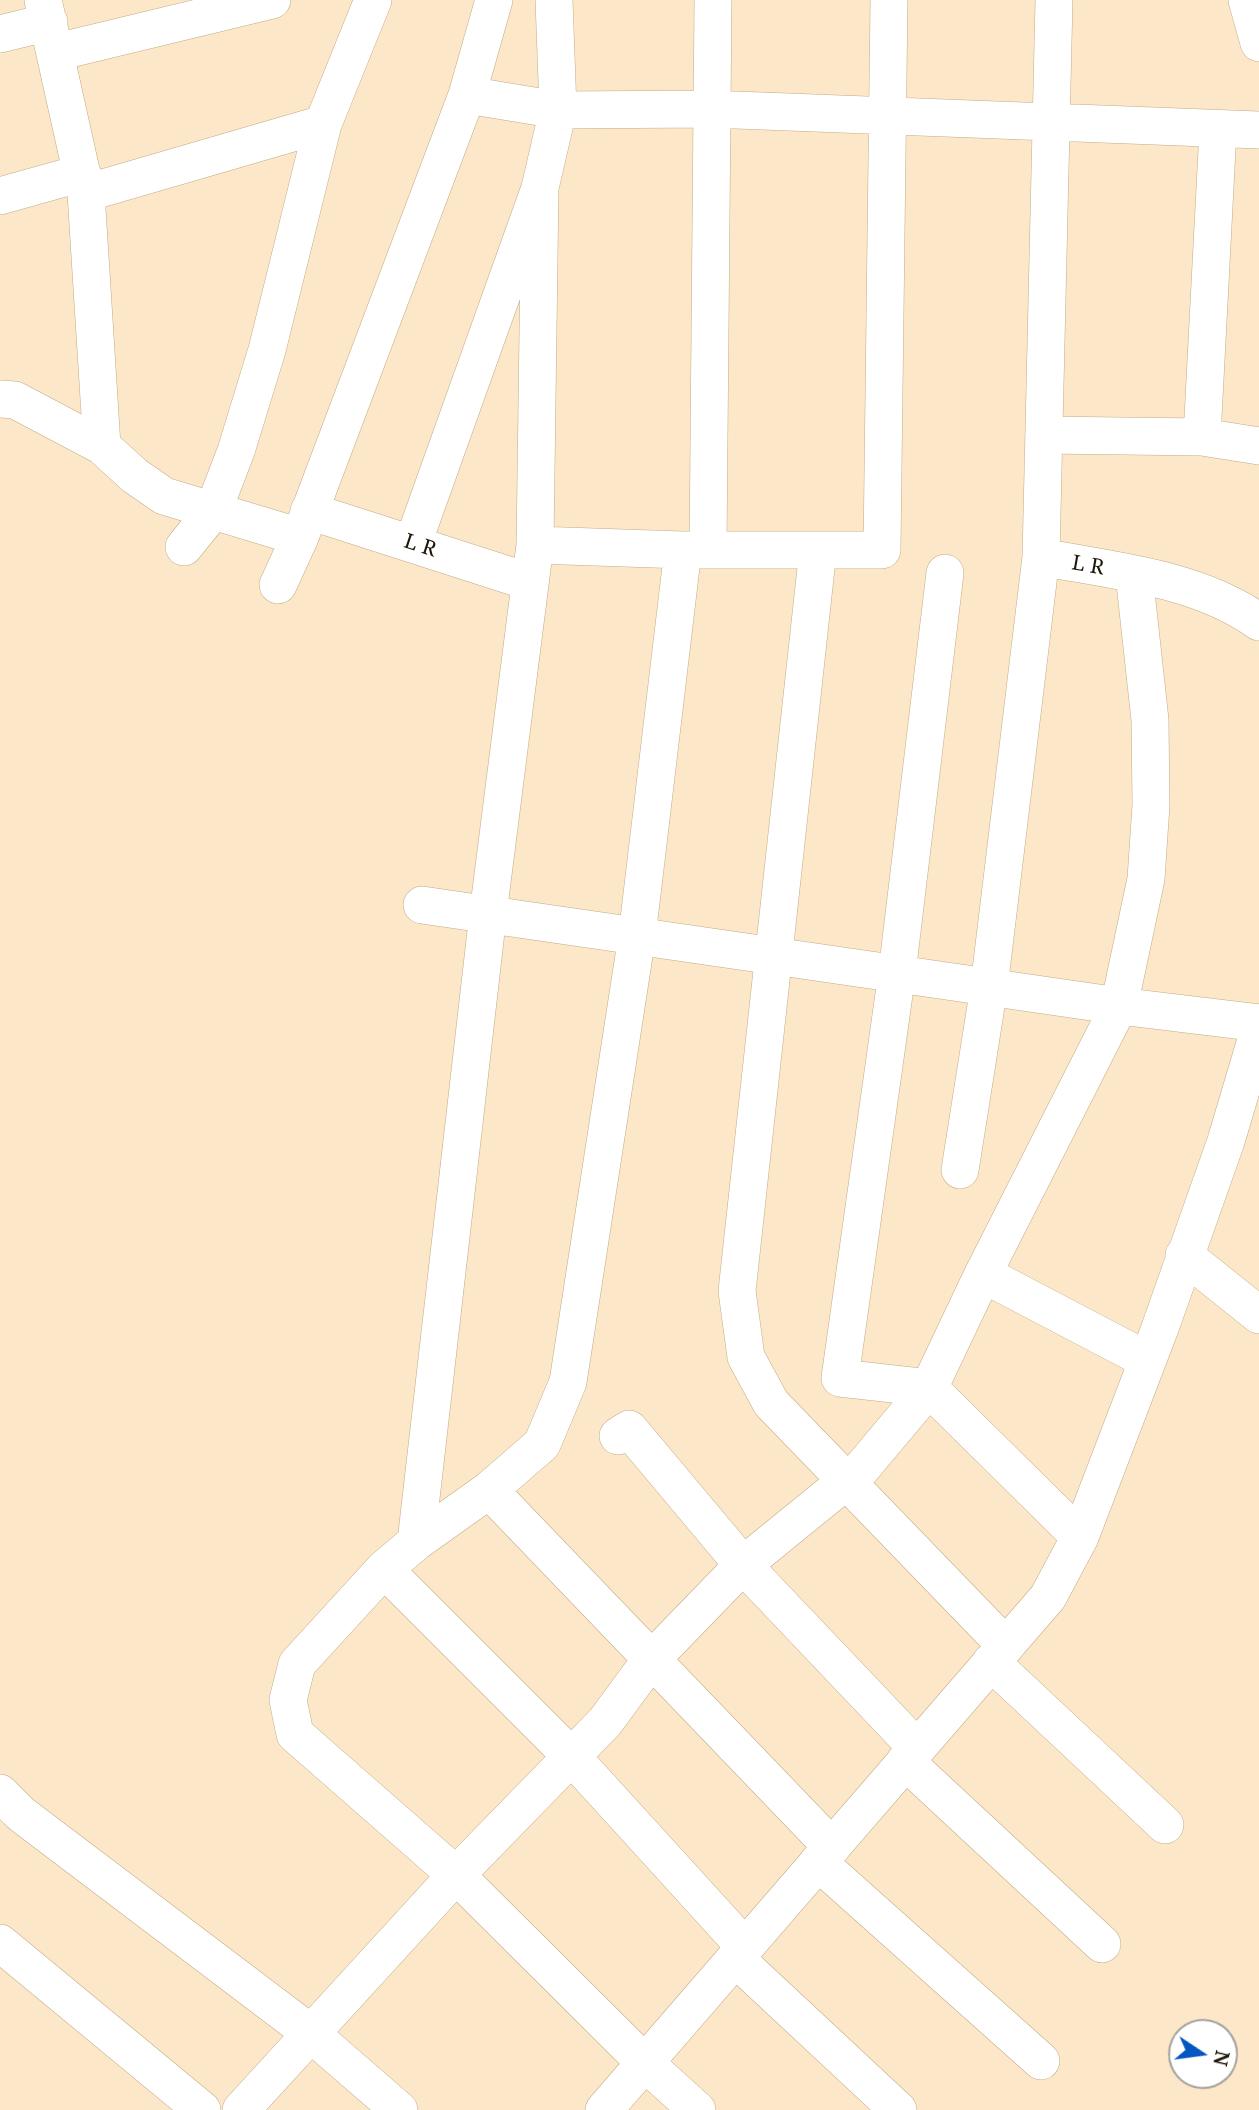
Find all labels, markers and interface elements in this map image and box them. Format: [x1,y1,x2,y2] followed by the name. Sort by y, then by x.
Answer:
[401,529,439,563] street label: L R
[1070,551,1106,581] street label: L R
[1168,2019,1238,2089] north arrow
[1207,2048,1236,2068] text: N

